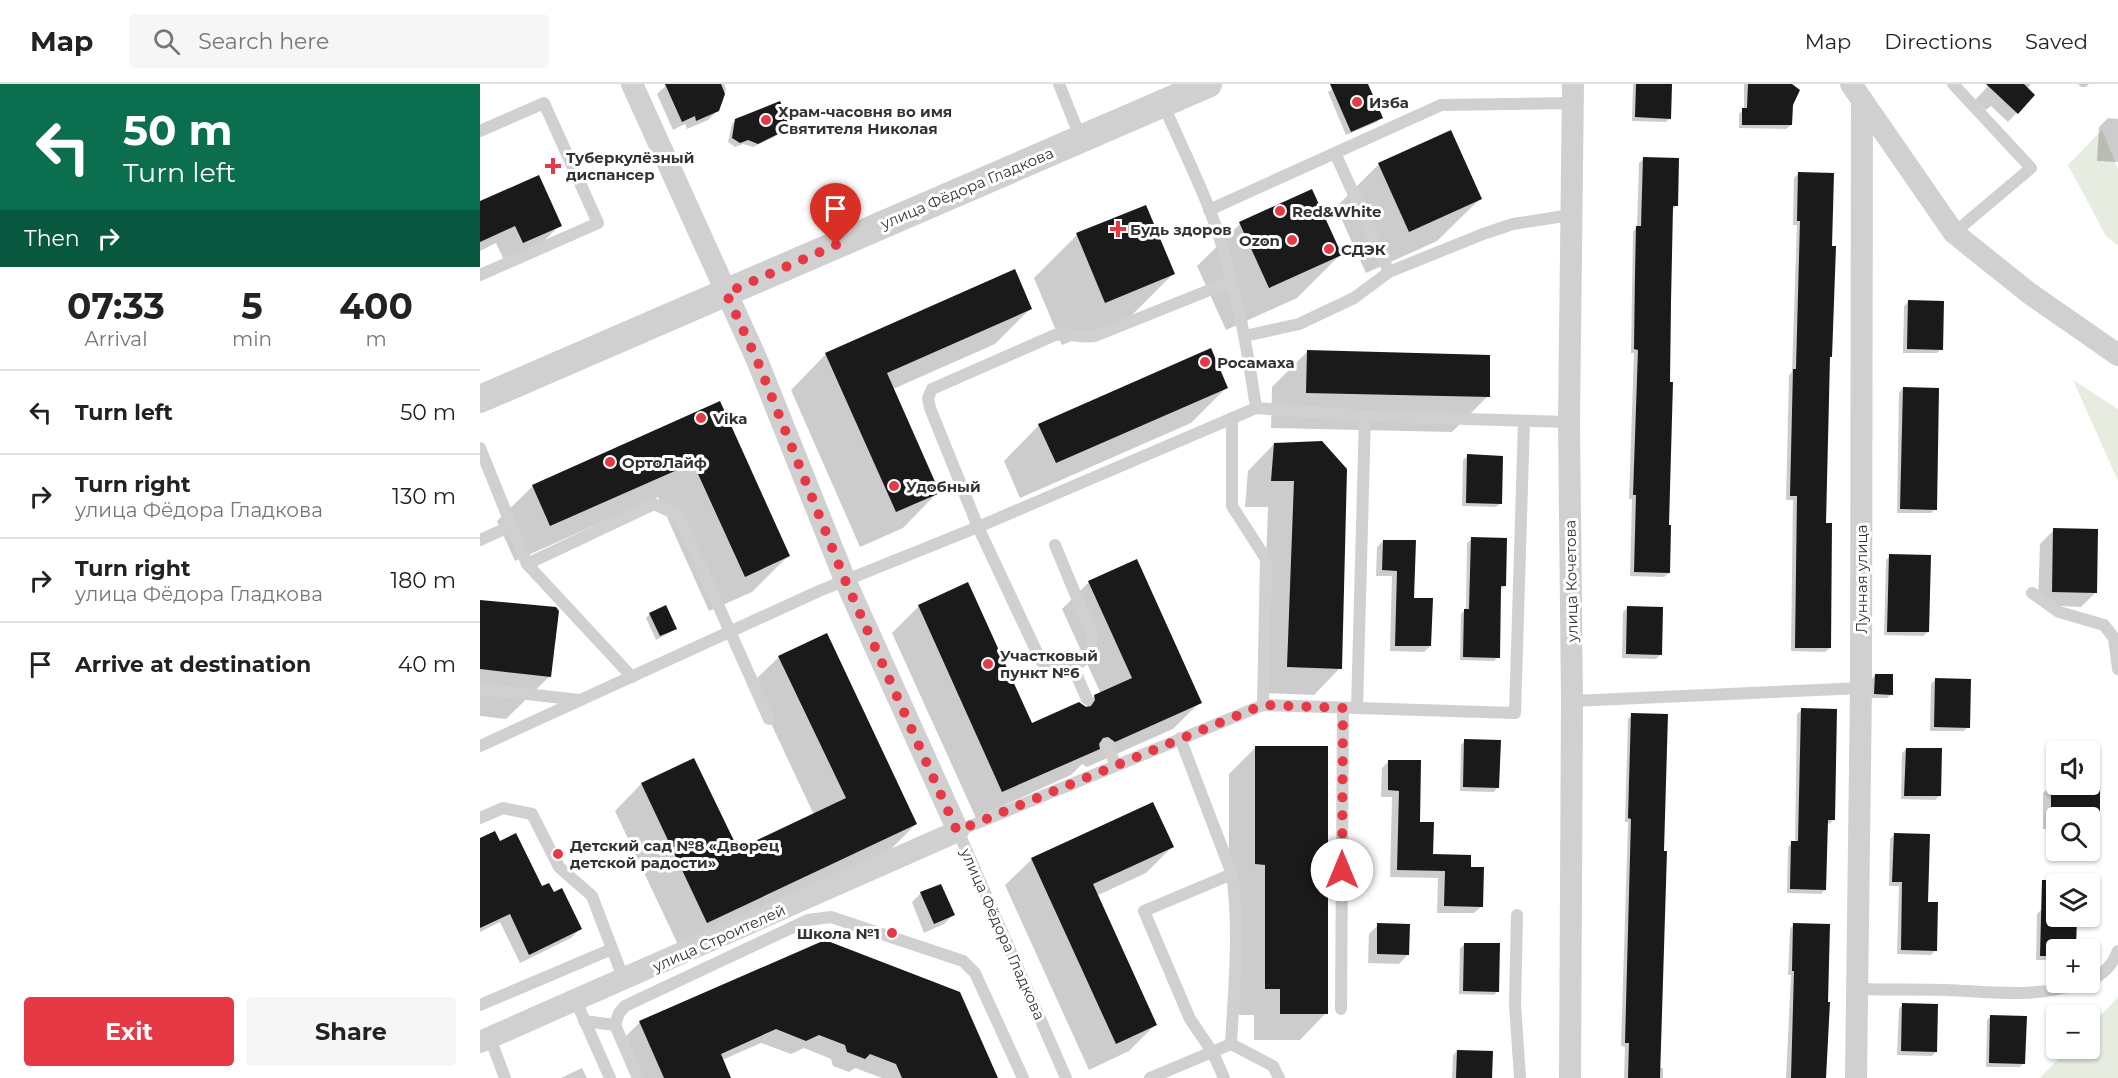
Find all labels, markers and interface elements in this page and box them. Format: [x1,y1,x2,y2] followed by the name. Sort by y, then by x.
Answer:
[129,14,549,68] search box
[30,24,93,58] text: Map
[150,25,183,58] icon: search
[198,28,329,55] text: Search here
[1805,29,1851,54] text: Map
[1884,29,1992,54] text: Directions
[2025,29,2088,54] text: Saved
[1369,93,1409,112] place label: Изба
[1350,95,1364,109] marker: Изба
[778,102,952,138] place label: Храм-часовня во имя Святителя Николая
[123,104,232,156] text: 50 m
[24,108,102,186] icon: left
[759,113,773,127] marker: Храм-часовня во имя Святителя Николая
[877,143,1056,233] street label: улица Фёдора Гладкова
[566,148,694,184] place label: Туберкулёзный диспансер
[123,156,236,189] text: Turn left
[544,157,562,175] marker: Туберкулёзный диспансер
[810,183,861,245] pin
[819,192,852,225] icon: arrive
[1292,202,1381,221] place label: Red&White
[1273,204,1287,218] marker: Red&White
[1130,220,1232,239] place label: Будь здоров
[92,222,125,255] icon: right
[1111,222,1125,236] marker: Будь здоров
[24,225,80,252] text: Then
[1239,231,1280,250] place label: Ozon
[1285,233,1299,247] marker: Ozon
[1341,240,1386,259] place label: СДЭК
[1322,242,1336,256] marker: СДЭК
[67,284,165,328] text: 07:33
[241,284,263,328] text: 5
[339,284,413,328] text: 400
[84,327,148,351] text: Arrival
[232,327,272,351] text: min
[365,327,387,351] text: m
[1217,353,1295,372] place label: Росамаха
[1198,355,1212,369] marker: Росамаха
[24,396,57,429] icon: left
[75,399,173,426] text: Turn left
[400,399,456,426] text: 50 m
[712,409,748,428] place label: Vika
[694,411,708,425] marker: Vika
[622,453,707,472] place label: ОртоЛайф
[603,455,617,469] marker: ОртоЛайф
[75,471,190,498] text: Turn right
[906,477,981,496] place label: Удобный
[887,479,901,493] marker: Удобный
[24,480,57,513] icon: right
[392,483,456,510] text: 130 m
[75,498,323,522] text: улица Фёдора Гладкова
[1560,520,1582,643] street label: улица Кочетова
[1852,525,1871,634] street label: Лунная улица
[75,555,190,582] text: Turn right
[24,564,57,597] icon: right
[390,567,456,594] text: 180 m
[75,582,323,606] text: улица Фёдора Гладкова
[1000,646,1098,682] place label: Участковый пункт №6
[24,648,57,681] icon: arrive
[75,651,311,678] text: Arrive at destination
[398,651,456,678] text: 40 m
[981,657,995,671] marker: Участковый пункт №6
[2046,741,2100,1059] map controls
[2046,741,2100,795] button: sound
[2046,807,2100,861] button: search
[570,836,780,872] place label: Детский сад №8 «Дворец детской радости»
[1310,838,1374,902] position arrow
[956,844,1049,1023] street label: улица Фёдора Гладкова
[551,847,565,861] marker: Детский сад №8 «Дворец детской радости»
[2046,873,2100,927] button: layers
[649,900,788,976] street label: улица Строителей
[797,924,880,943] place label: Школа №1
[885,926,899,940] marker: Школа №1
[2046,939,2100,993] button: +
[24,997,234,1066] button: Exit
[246,997,456,1066] button: Share
[2046,1005,2100,1059] button: −

